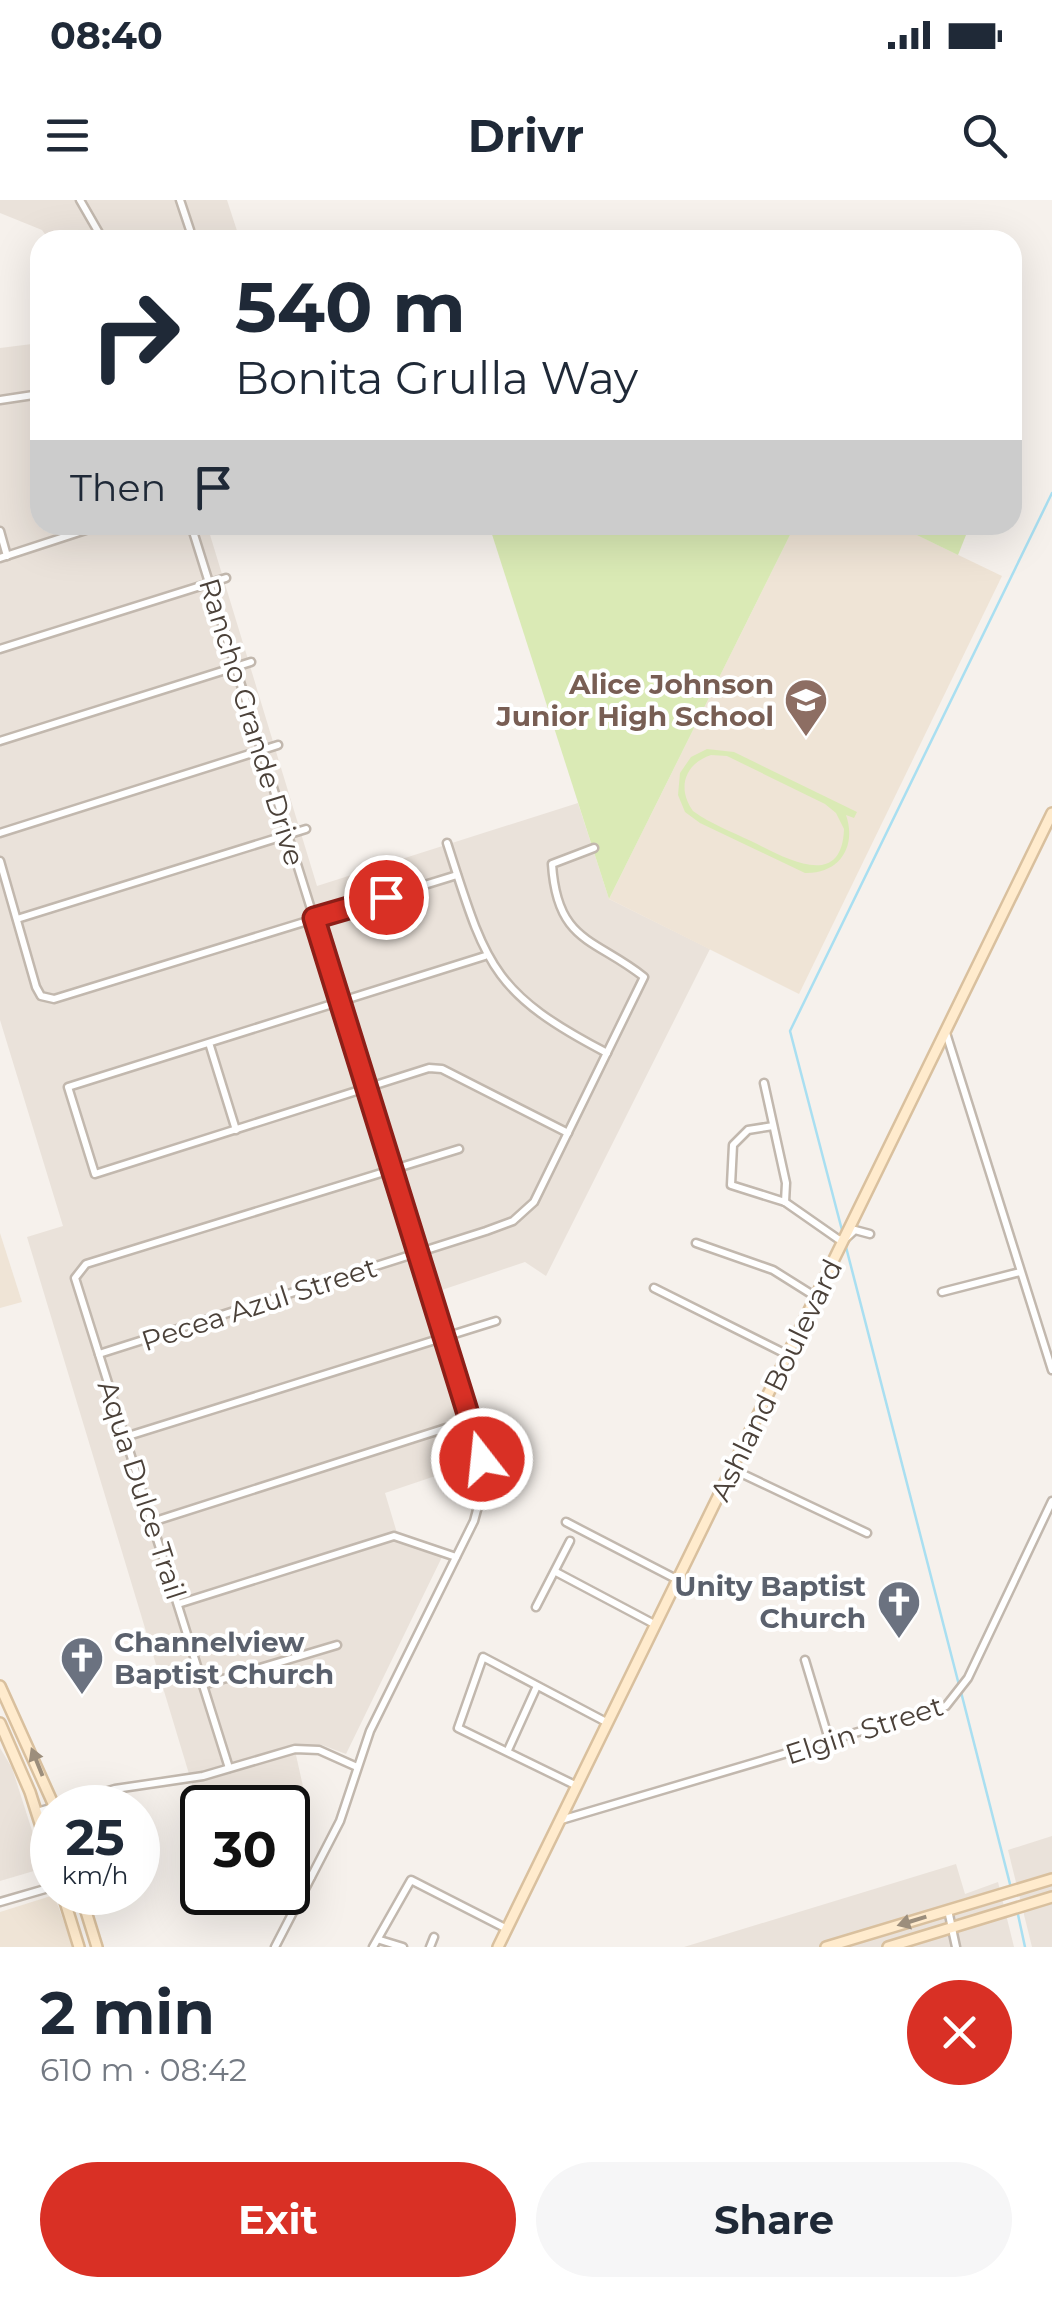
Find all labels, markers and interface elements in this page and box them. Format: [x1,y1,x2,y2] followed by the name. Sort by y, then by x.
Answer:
[50,12,163,59] text: 08:40
[40,108,95,163] icon: menu
[468,108,584,163] text: Drivr
[957,108,1012,163] icon: search
[235,264,466,350] text: 540 m
[70,270,200,400] icon: right
[235,350,638,405] text: Bonita Grulla Way
[186,460,241,515] icon: arrive
[70,464,166,511] text: Then
[192,574,312,870] street label: Rancho Grande Drive
[496,667,774,733] place label: Alice Johnson Junior High School
[783,677,829,738] school or university icon: Alice Johnson Junior High School
[344,855,429,940] pin
[359,870,414,925] icon: arrive
[137,1250,381,1358] street label: Pecea Azul Street
[703,1254,849,1506] street label: Ashland Boulevard
[91,1376,193,1604] street label: Aqua Dulce Trail
[430,1407,534,1511] position arrow
[674,1569,866,1635] place label: Unity Baptist Church
[876,1579,922,1640] church icon: Unity Baptist Church
[114,1625,334,1691] place label: Channelview Baptist Church
[59,1635,105,1696] church icon: Channelview Baptist Church
[781,1689,947,1771] street label: Elgin Street
[29,1747,45,1777] one-way arrow
[180,1785,310,1915] speed limit sign: 30
[65,1807,125,1868] text: 25
[62,1860,128,1890] text: km/h
[896,1914,927,1929] one-way arrow
[40,1976,215,2049] text: 2 min
[907,1980,1012,2085] button: close
[40,2050,247,2089] text: 610 m · 08:42
[40,2162,516,2277] button: Exit
[536,2162,1012,2277] button: Share

